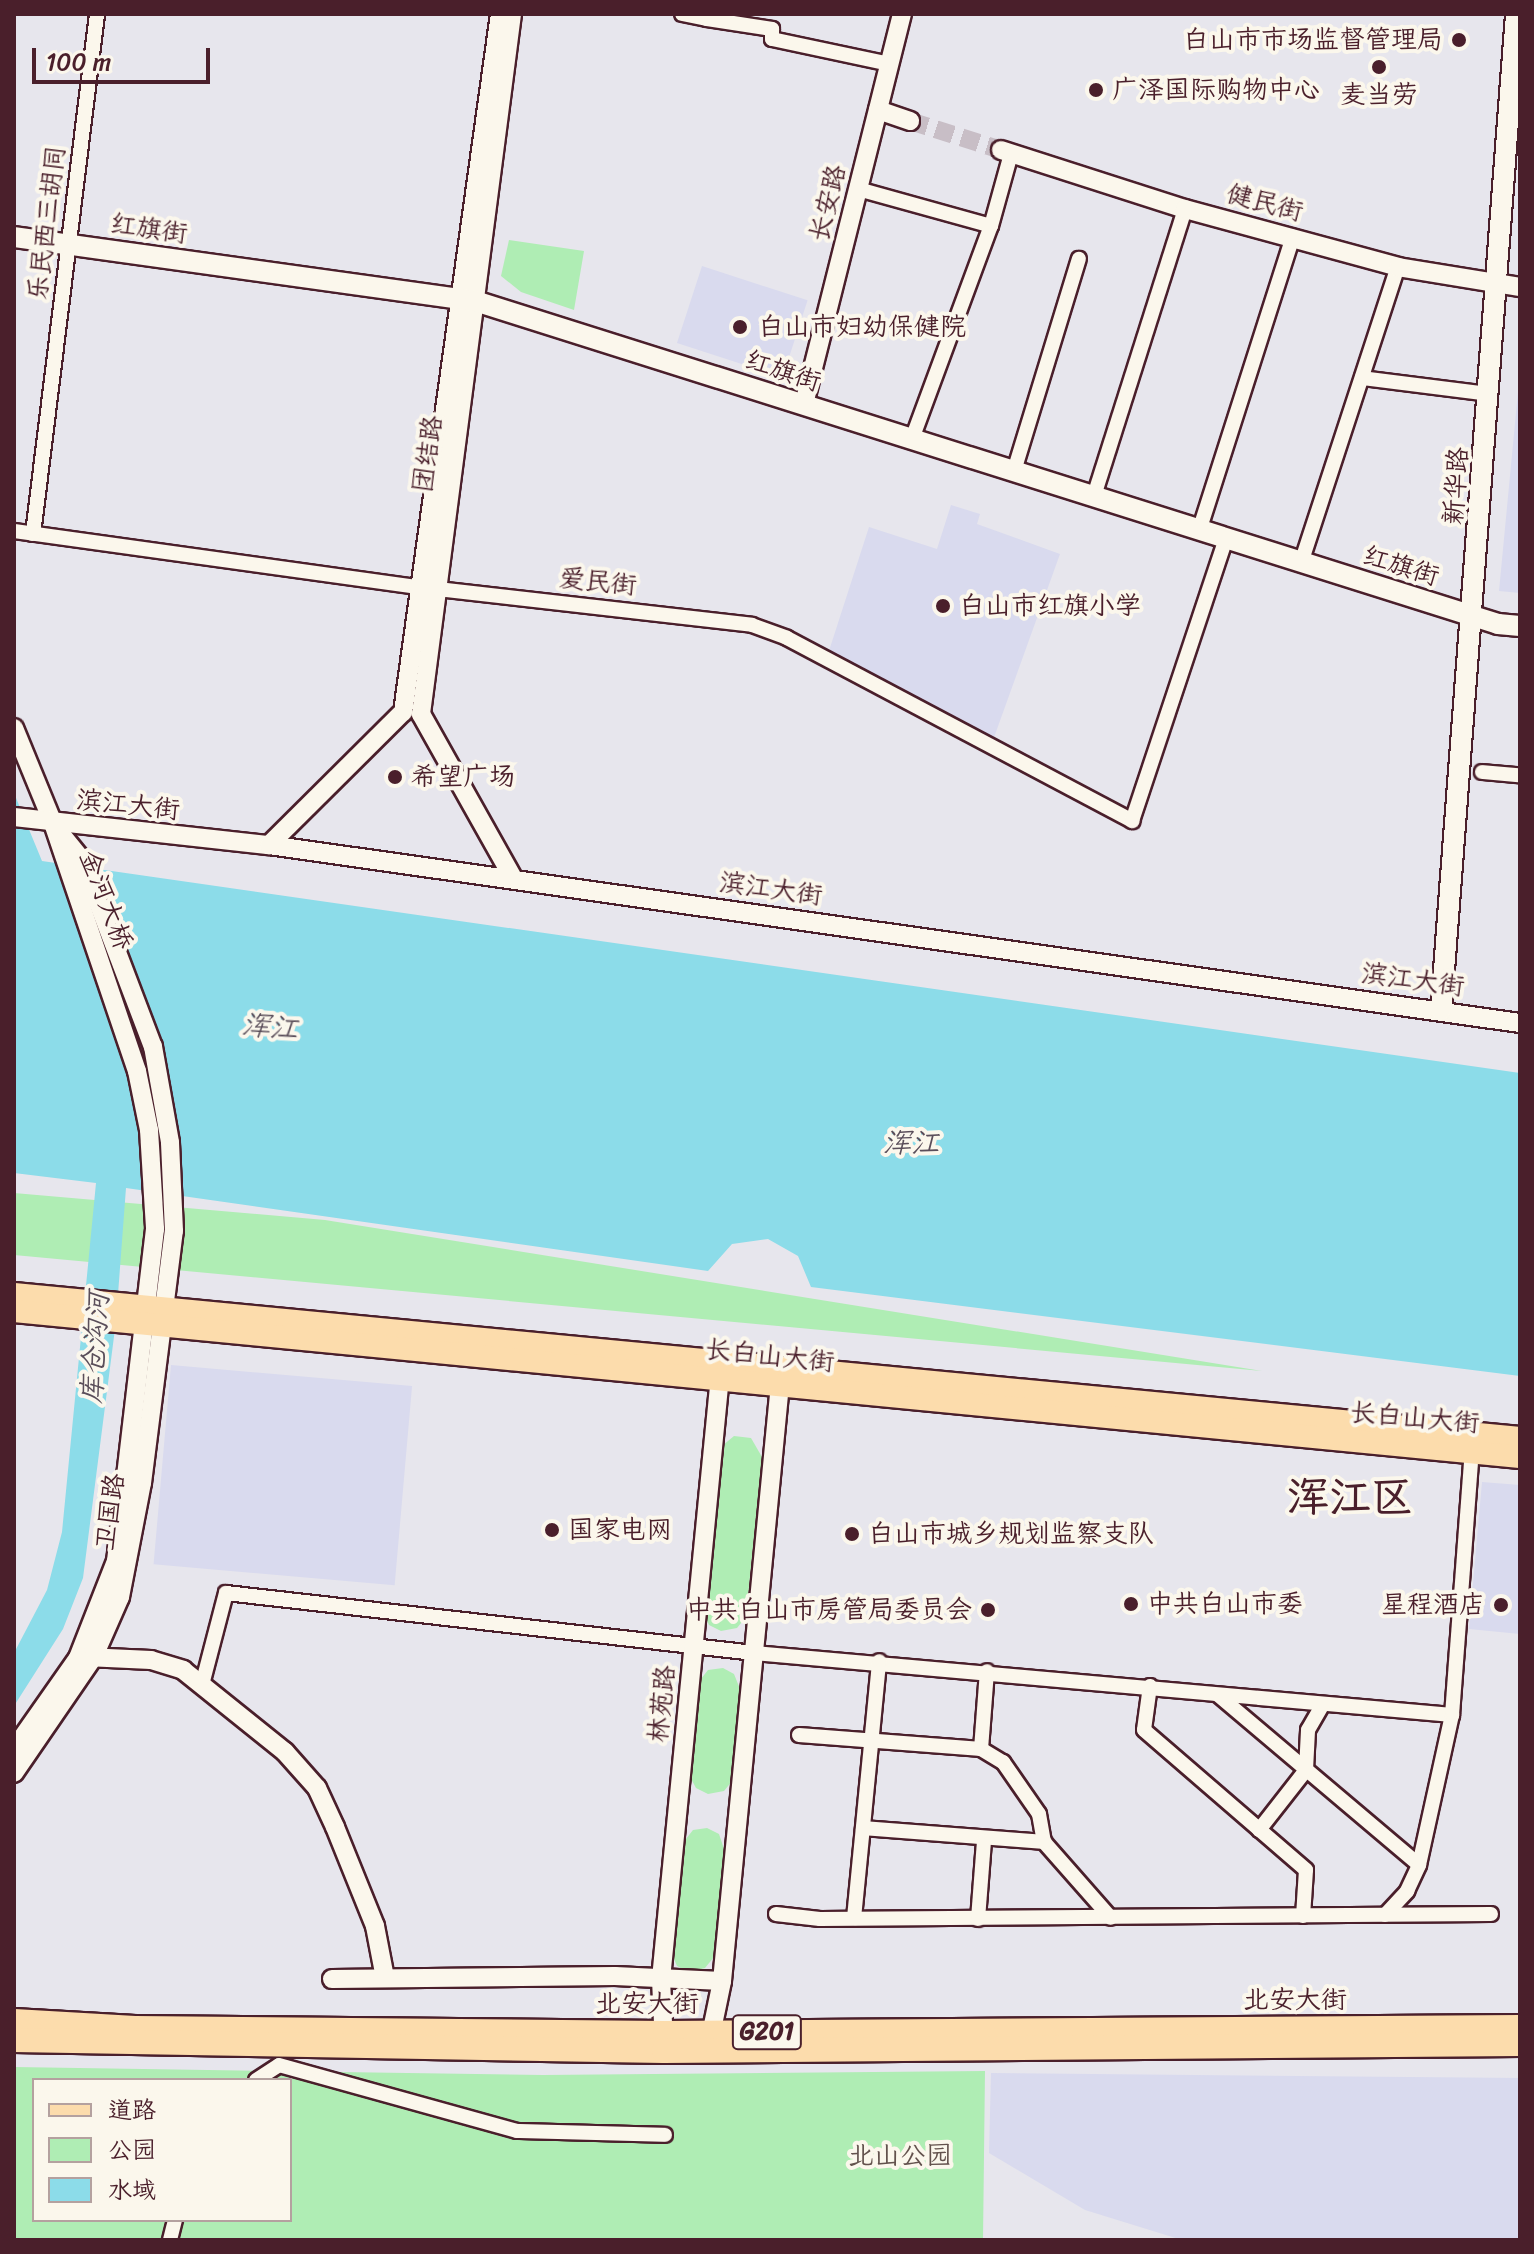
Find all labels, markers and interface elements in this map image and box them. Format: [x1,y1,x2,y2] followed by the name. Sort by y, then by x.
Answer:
[1183,24,1443,56] place label: 白山市市场监督管理局
[1450,31,1468,49] marker: 白山市市场监督管理局
[36,32,214,82] scale bar
[46,41,111,83] text: 100 m
[1370,58,1388,76] marker: 麦当劳
[1112,74,1320,106] place label: 广泽国际购物中心
[1340,79,1418,111] place label: 麦当劳
[1087,81,1105,99] marker: 广泽国际购物中心
[22,144,72,302] street label: 乐民西三胡同
[803,161,853,245] street label: 长安路
[1223,178,1307,228] street label: 健民街
[108,208,190,250] street label: 红旗街
[758,311,966,343] place label: 白山市妇幼保健院
[729,316,751,338] marker: 白山市妇幼保健院
[741,344,825,398] street label: 红旗街
[407,413,449,495] street label: 团结路
[1438,446,1474,526] street label: 新华路
[1359,540,1443,592] street label: 红旗街
[558,562,638,602] street label: 爱民街
[959,590,1141,622] place label: 白山市红旗小学
[934,597,952,615] marker: 白山市红旗小学
[411,761,515,793] place label: 希望广场
[386,768,404,786] marker: 希望广场
[75,784,181,826] street label: 滨江大街
[73,846,139,954] street label: 金河大桥
[717,866,825,912] street label: 滨江大街
[1359,957,1467,1003] street label: 滨江大街
[241,1008,299,1046] water label: 浑江
[883,1126,939,1160] water label: 浑江
[74,1291,116,1405] water label: 库仓沟河
[704,1334,836,1378] street label: 长白山大街
[1349,1397,1481,1439] street label: 长白山大街
[89,1471,131,1553] street label: 卫国路
[1287,1472,1413,1522] district label: 浑江区
[568,1514,672,1546] place label: 国家电网
[868,1518,1154,1550] place label: 白山市城乡规划监察支队
[543,1521,561,1539] marker: 国家电网
[843,1525,861,1543] marker: 白山市城乡规划监察支队
[1147,1588,1303,1620] place label: 中共白山市委
[1381,1589,1485,1621] place label: 星程酒店
[686,1594,972,1626] place label: 中共白山市房管局委员会
[1122,1595,1140,1613] marker: 中共白山市委
[1492,1596,1510,1614] marker: 星程酒店
[979,1601,997,1619] marker: 中共白山市房管局委员会
[642,1664,682,1744] street label: 林苑路
[1243,1984,1347,2016] street label: 北安大街
[595,1988,699,2020] street label: 北安大街
[731,2012,803,2052] road number: G201
[32,2078,292,2222] legend
[108,2089,156,2131] text: 道路
[108,2129,156,2171] text: 公园
[848,2140,952,2172] park label: 北山公园
[108,2169,156,2211] text: 水域

